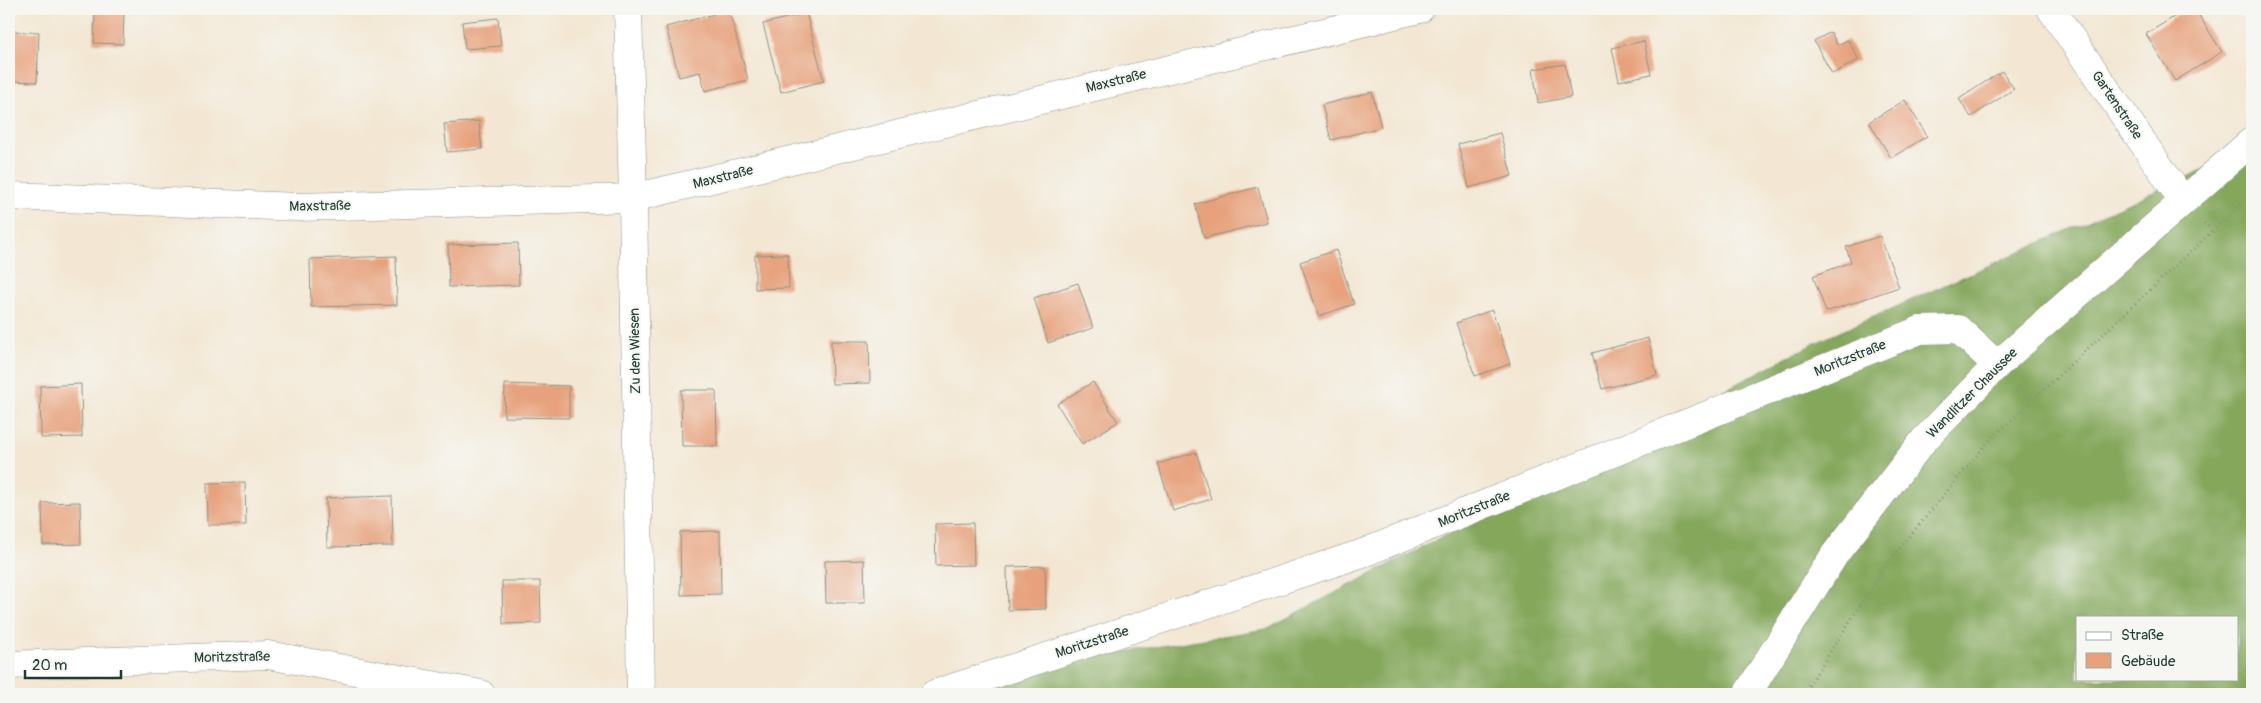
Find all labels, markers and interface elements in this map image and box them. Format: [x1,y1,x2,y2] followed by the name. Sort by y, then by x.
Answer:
[1084,65,1148,97] street label: Maxstraße
[2088,68,2146,142] street label: Gartenstraße
[691,161,755,193] street label: Maxstraße
[289,197,351,215] street label: Maxstraße
[626,308,644,394] street label: Zu den Wiesen
[1812,336,1888,380] street label: Moritzstraße
[1923,344,2021,442] street label: Wandlitzer Chaussee
[1436,487,1512,531] street label: Moritzstraße
[2076,616,2238,680] legend
[1053,622,1131,662] street label: Moritzstraße
[2121,626,2164,645] text: Straße
[25,648,121,680] scale bar
[194,648,270,666] street label: Moritzstraße
[2121,652,2176,671] text: Gebäude
[32,656,67,675] text: 20 m

